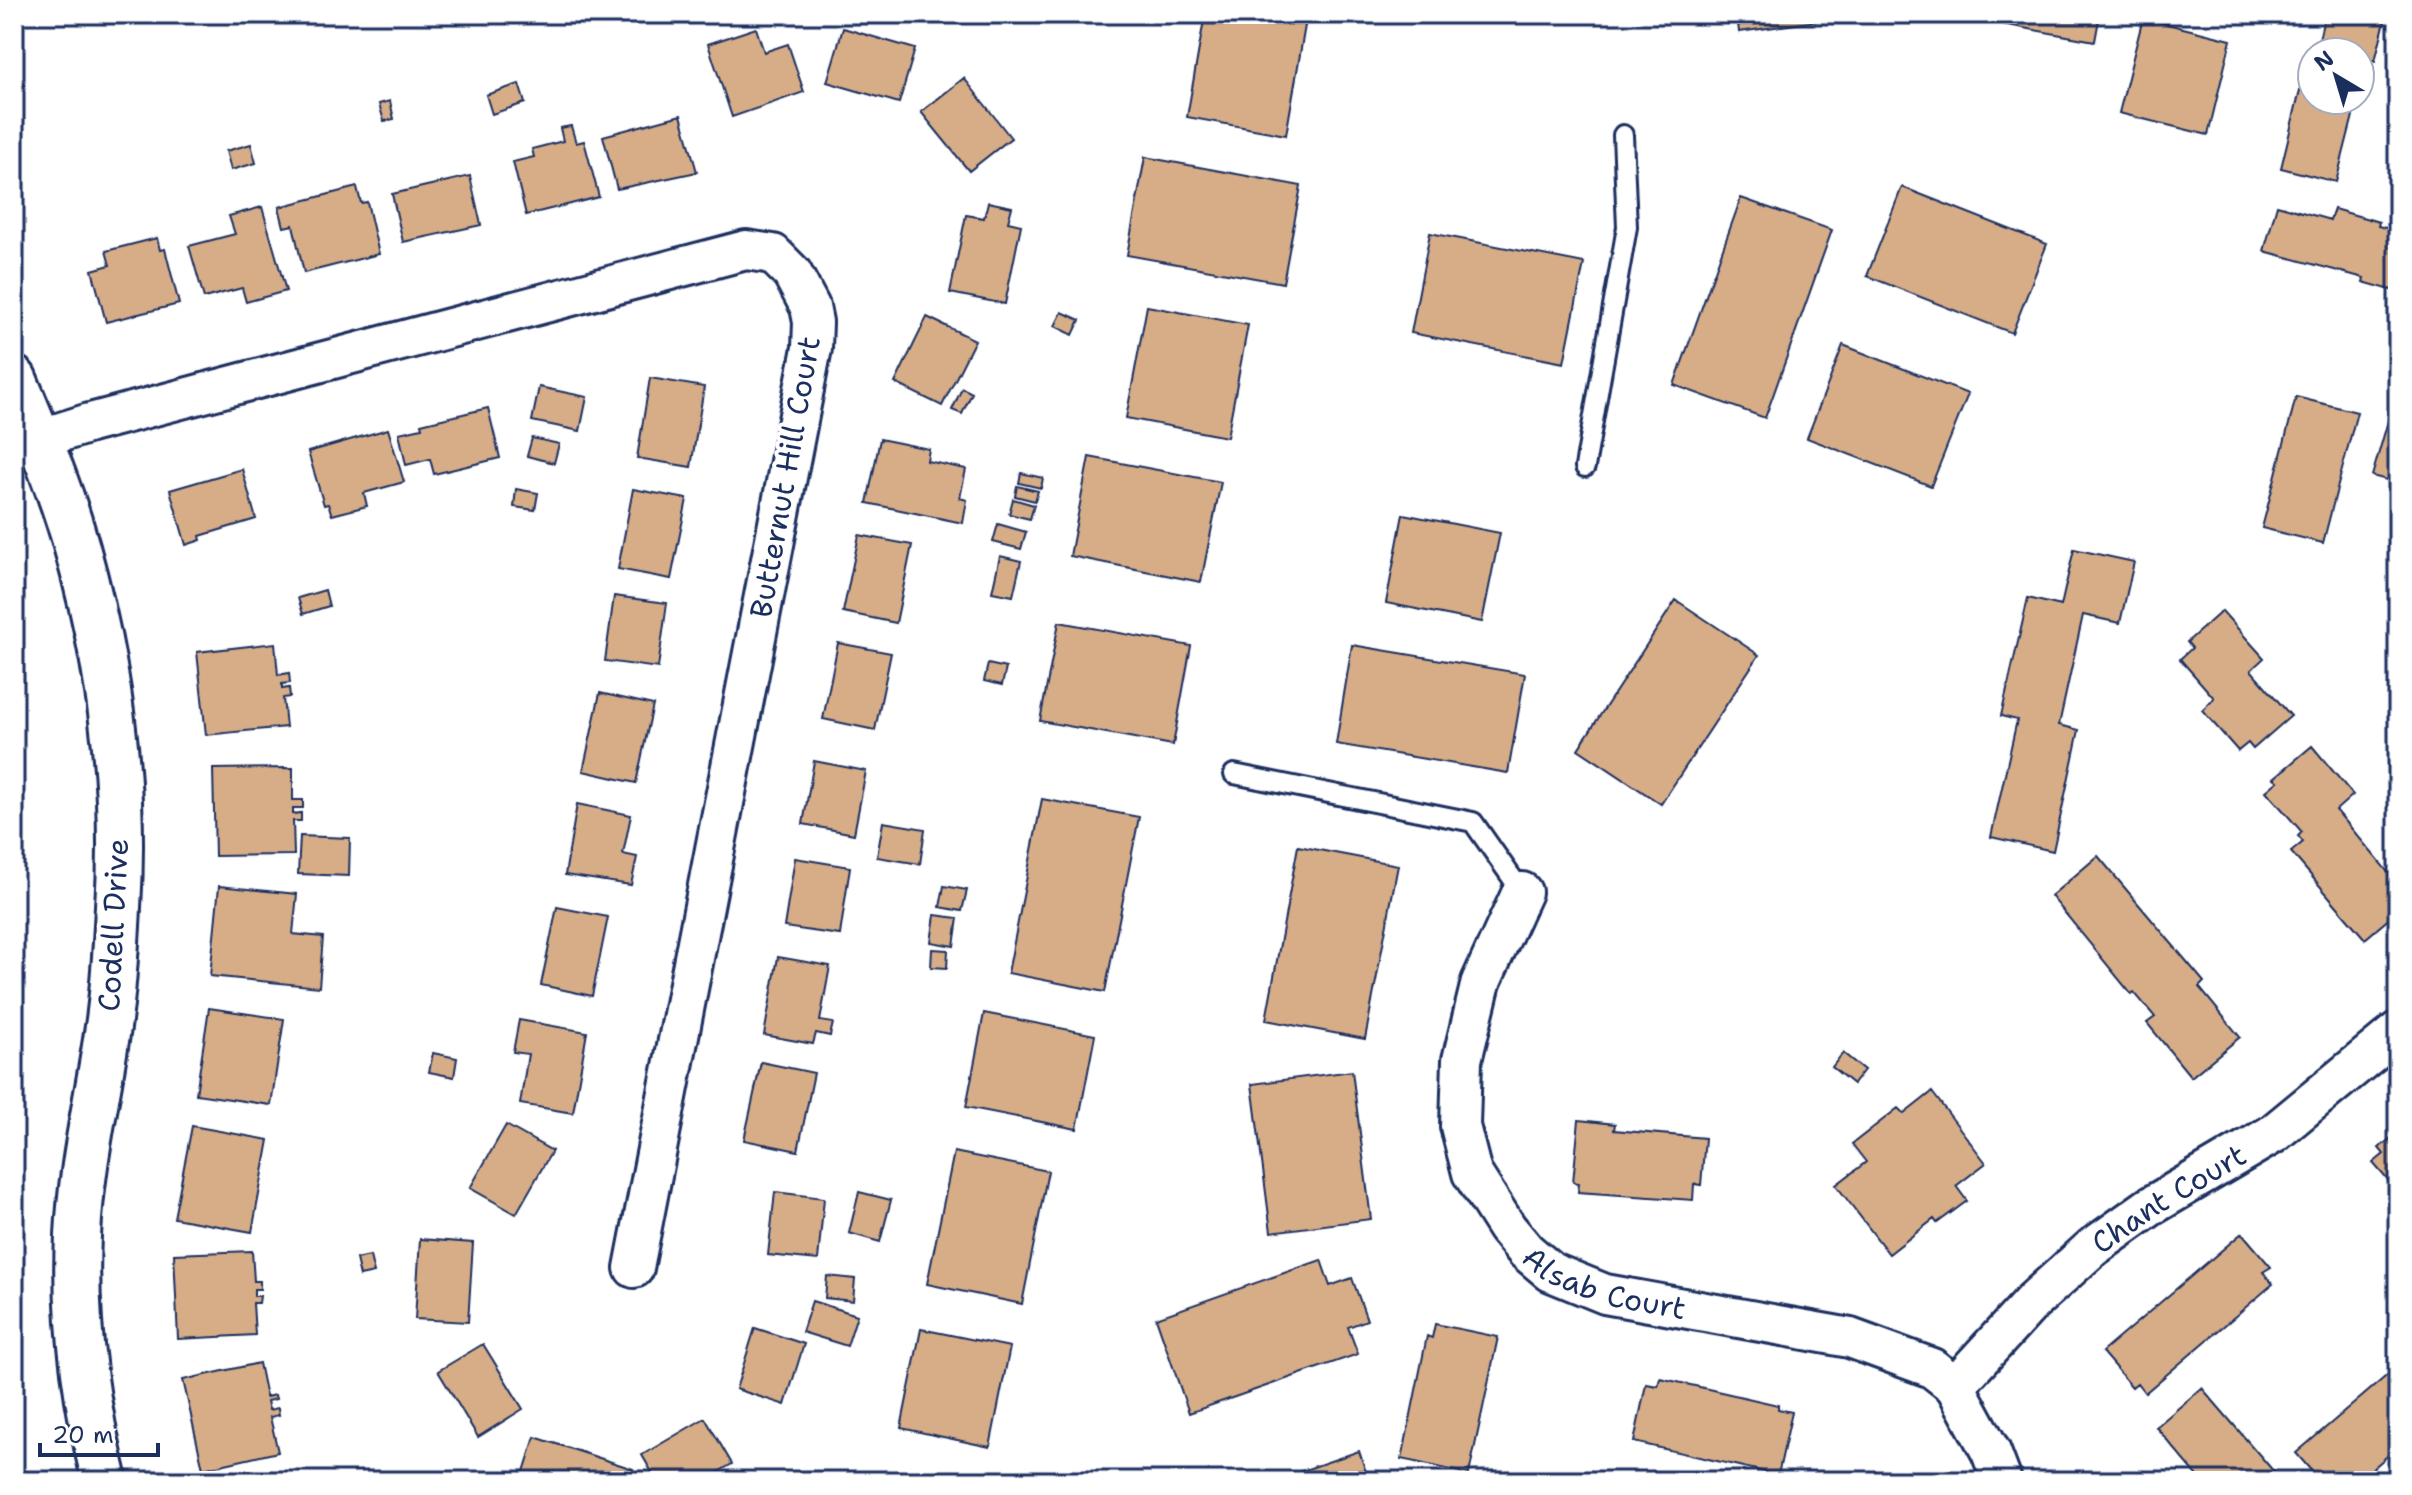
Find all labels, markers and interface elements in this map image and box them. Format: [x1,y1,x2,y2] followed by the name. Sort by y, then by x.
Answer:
[2296,36,2376,116] north arrow
[2308,44,2340,77] text: N
[740,333,830,621] street label: Butternut Hill Court
[88,837,138,1013] street label: Codell Drive
[2083,1134,2253,1263] street label: Chant Court
[1514,1236,1689,1329] street label: Alsab Court
[40,1407,158,1457] scale bar
[52,1419,114,1451] text: 20 m

